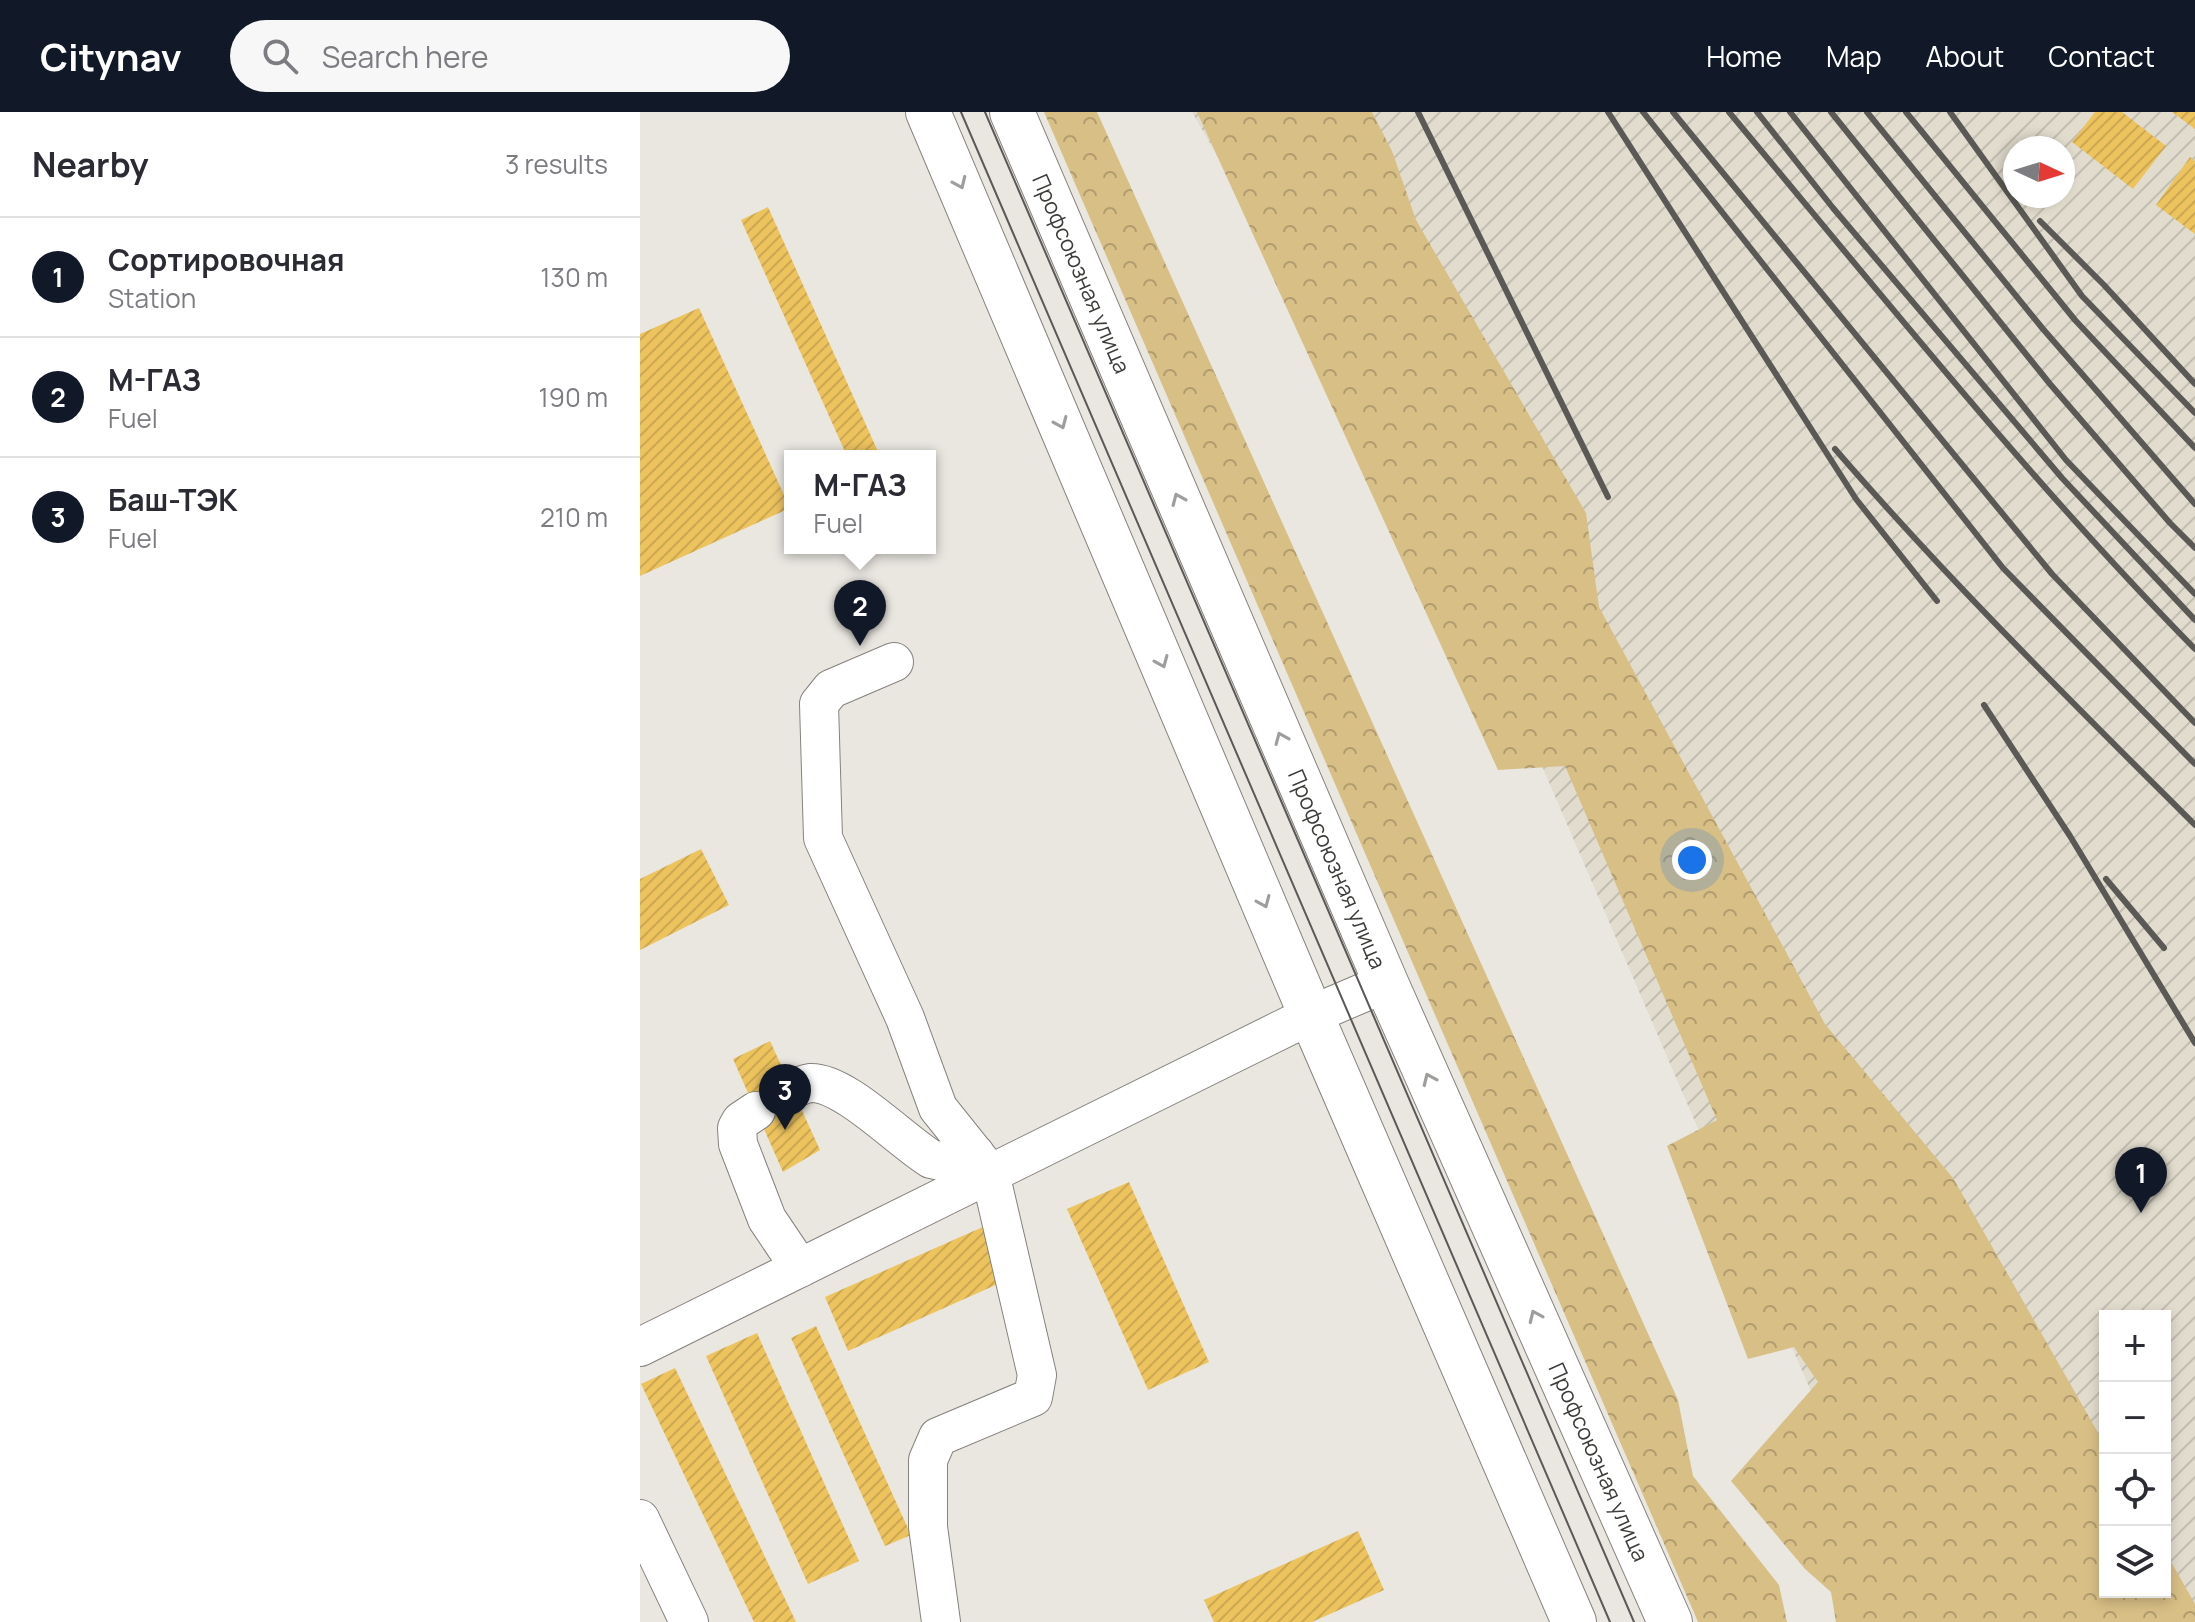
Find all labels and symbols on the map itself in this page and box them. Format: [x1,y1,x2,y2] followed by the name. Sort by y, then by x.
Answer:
[2003,136,2075,208] north arrow
[1025,169,1138,378] street label: Профсоюзная улица
[950,175,966,189] one-way arrow
[1052,415,1068,429] one-way arrow
[1172,493,1188,507] one-way arrow
[834,580,886,646] pin: 2
[1153,654,1169,668] one-way arrow
[1275,731,1291,746] one-way arrow
[1281,765,1393,974] street label: Профсоюзная улица
[1672,840,1712,880] your location
[1254,894,1270,908] one-way arrow
[759,1064,811,1130] pin: 3
[1423,1072,1439,1087] one-way arrow
[2115,1147,2167,1213] pin: 1
[1529,1310,1545,1324] one-way arrow
[1542,1358,1656,1566] street label: Профсоюзная улица

